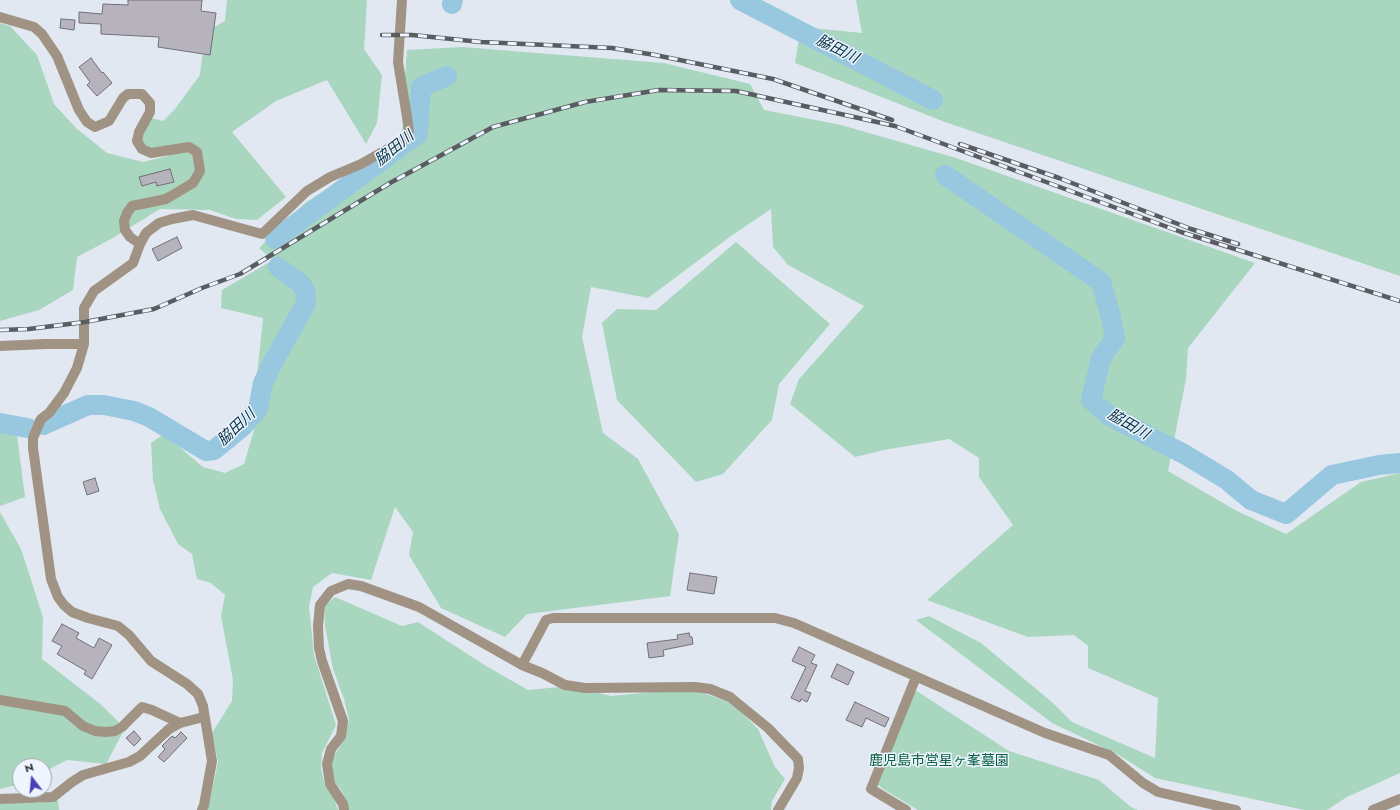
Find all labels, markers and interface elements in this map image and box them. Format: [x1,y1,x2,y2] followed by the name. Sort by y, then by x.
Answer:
[813,32,861,68] water label: 脇田川
[372,128,418,170] water label: 脇田川
[214,406,260,450] water label: 脇田川
[1104,406,1152,444] water label: 脇田川
[869,754,1009,770] park label: 鹿児島市営星ヶ峯墓園
[12,758,52,798] north arrow
[23,759,35,776] text: N

